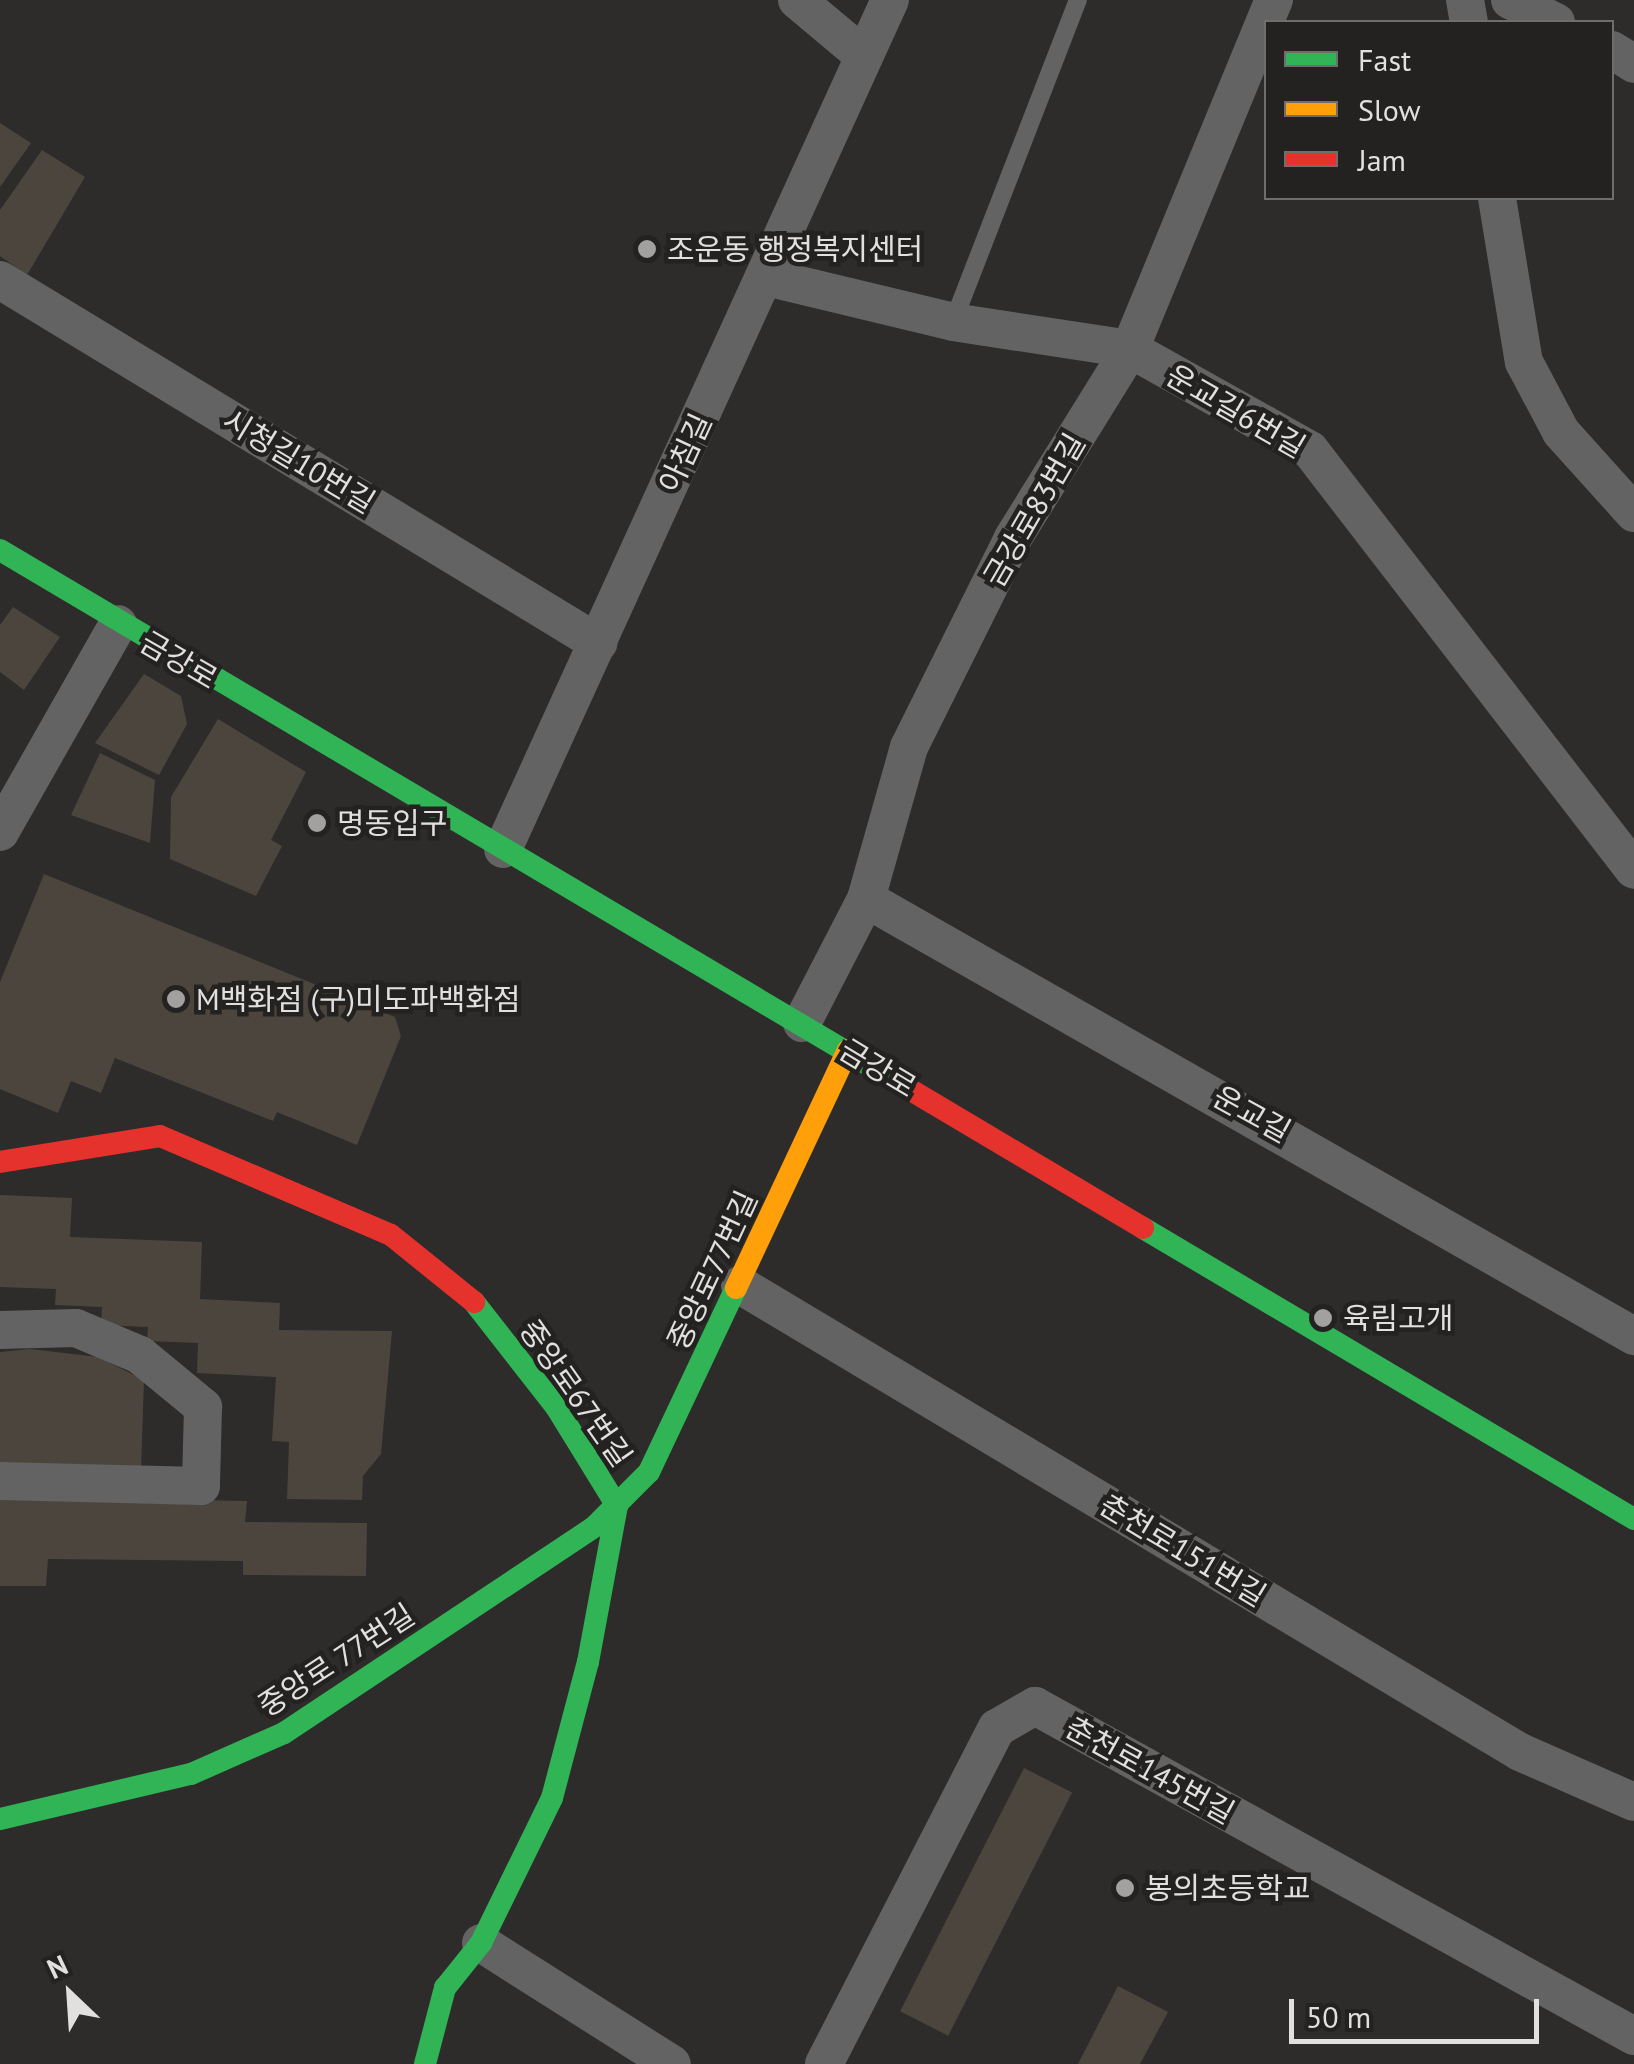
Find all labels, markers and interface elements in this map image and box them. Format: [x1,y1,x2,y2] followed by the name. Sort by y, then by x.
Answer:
[1264,20,1614,200] legend
[1358,40,1411,79] text: Fast
[1358,90,1421,129] text: Slow
[1358,140,1406,179] text: Jam
[667,231,923,267] place label: 조운동 행정복지센터
[636,238,658,260] marker: 조운동 행정복지센터
[1160,357,1312,465] street label: 운교길6번길
[217,402,381,520] street label: 시청길10번길
[651,408,719,498] street label: 아침길
[976,427,1092,593] street label: 금강로83번길
[134,624,224,696] street label: 금강로
[337,805,447,841] place label: 명동입구
[306,812,328,834] marker: 명동입구
[196,981,521,1017] place label: M백화점 (구)미도파백화점
[165,988,187,1010] marker: M백화점 (구)미도파백화점
[833,1031,923,1105] street label: 금강로
[1207,1078,1297,1150] street label: 운교길
[660,1185,764,1355] street label: 중앙로77번길
[1343,1300,1453,1336] place label: 육림고개
[1312,1307,1334,1329] marker: 육림고개
[512,1313,640,1473] street label: 중앙로67번길
[1094,1486,1272,1614] street label: 춘천로151번길
[251,1596,421,1724] street label: 중앙로 77번길
[1059,1709,1241,1831] street label: 춘천로145번길
[1145,1870,1311,1906] place label: 봉의초등학교
[1114,1877,1136,1899] marker: 봉의초등학교
[20,1944,120,2044] north arrow
[41,1946,73,1987] text: N
[1294,1979,1544,2041] scale bar
[1306,1997,1371,2036] text: 50 m

